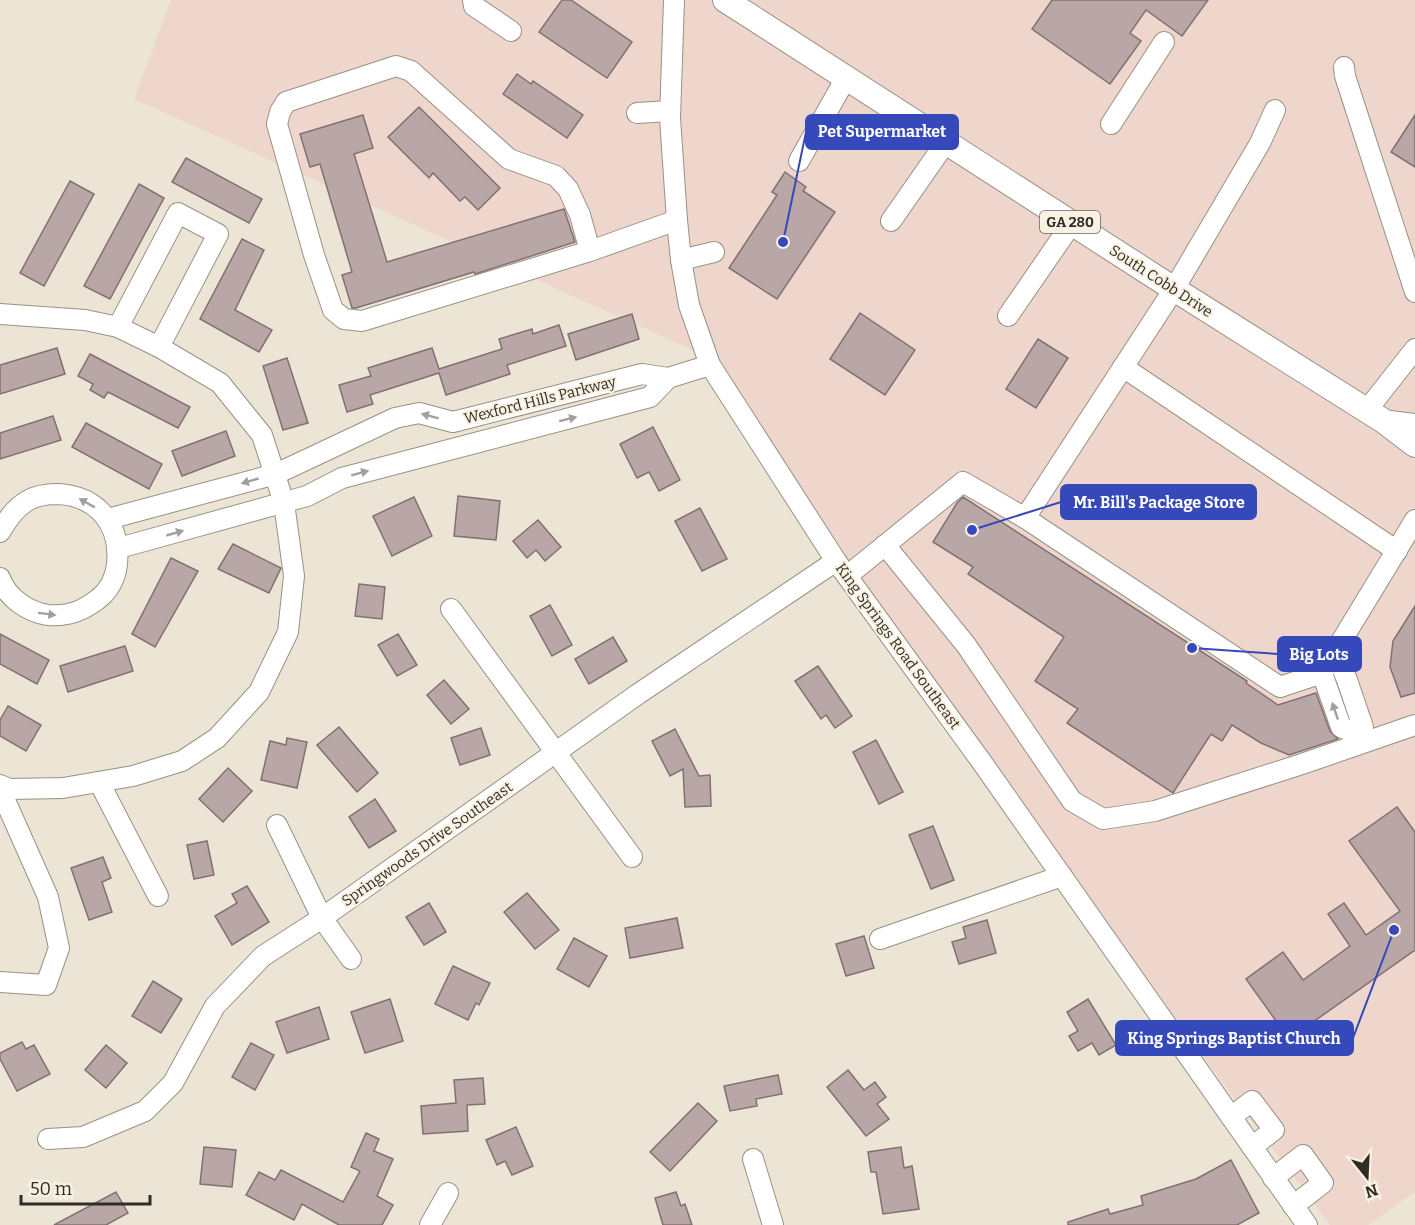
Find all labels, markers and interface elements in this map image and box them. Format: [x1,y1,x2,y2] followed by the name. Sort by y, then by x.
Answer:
[806,115,958,149] callout: Pet Supermarket
[818,122,947,141] text: Pet Supermarket
[1040,211,1100,233] road number: GA 280
[1106,241,1216,321] street label: South Cobb Drive
[462,372,618,428] street label: Wexford Hills Parkway
[421,411,439,420] one-way arrow
[558,413,577,423] one-way arrow
[351,468,369,477] one-way arrow
[241,477,259,486] one-way arrow
[1061,485,1256,519] callout: Mr. Bill's Package Store
[1073,493,1245,512] text: Mr. Bill's Package Store
[78,498,95,508] one-way arrow
[166,527,184,537] one-way arrow
[832,560,965,733] street label: King Springs Road Southeast
[38,610,57,619] one-way arrow
[1278,637,1361,671] callout: Big Lots
[1289,645,1349,664] text: Big Lots
[1330,702,1339,720] one-way arrow
[338,778,516,910] street label: Springwoods Drive Southeast
[1116,1021,1353,1055] callout: King Springs Baptist Church
[1127,1029,1341,1048] text: King Springs Baptist Church
[1337,1147,1397,1207] north arrow
[21,1168,150,1206] scale bar
[30,1178,72,1200] text: 50 m
[1363,1180,1380,1202] text: N

